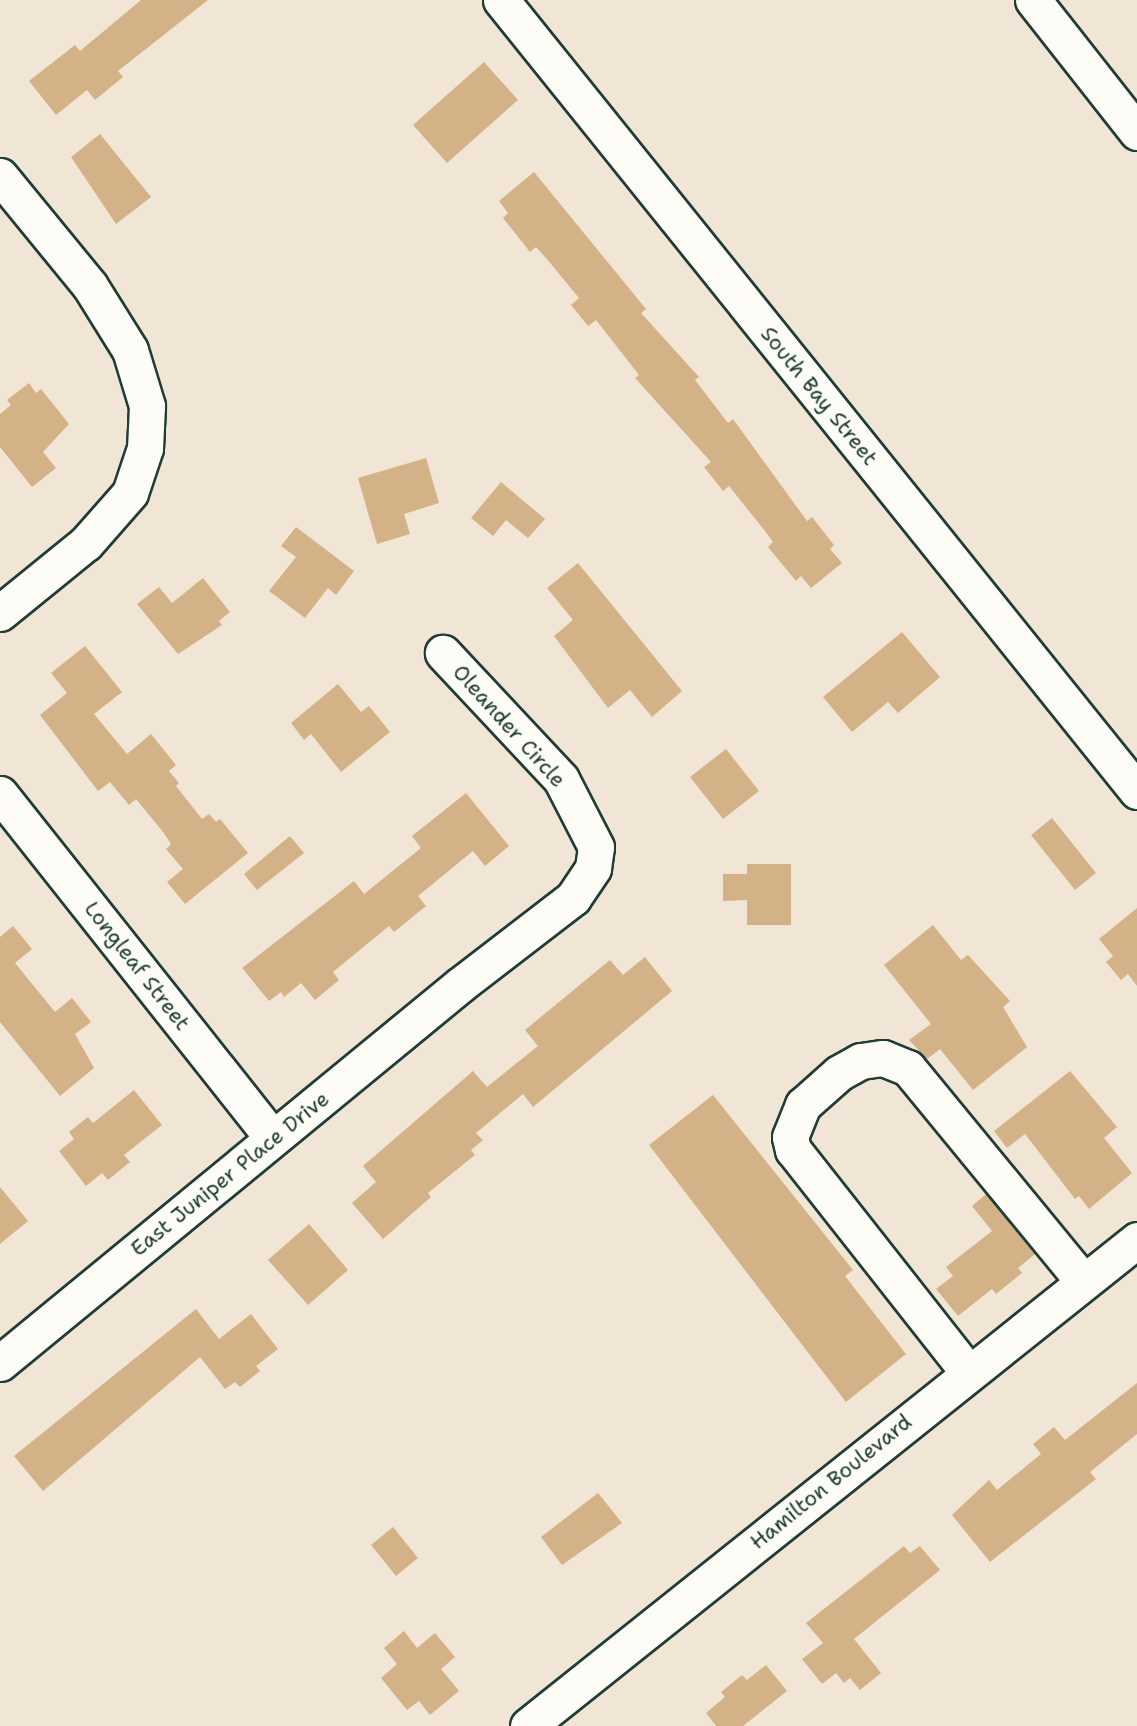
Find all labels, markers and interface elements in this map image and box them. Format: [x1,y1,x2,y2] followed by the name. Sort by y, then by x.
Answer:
[755,322,883,470] street label: South Bay Street
[447,660,571,792] street label: Oleander Circle
[79,897,195,1035] street label: Longleaf Street
[126,1086,334,1262] street label: East Juniper Place Drive
[745,1409,917,1555] street label: Hamilton Boulevard

